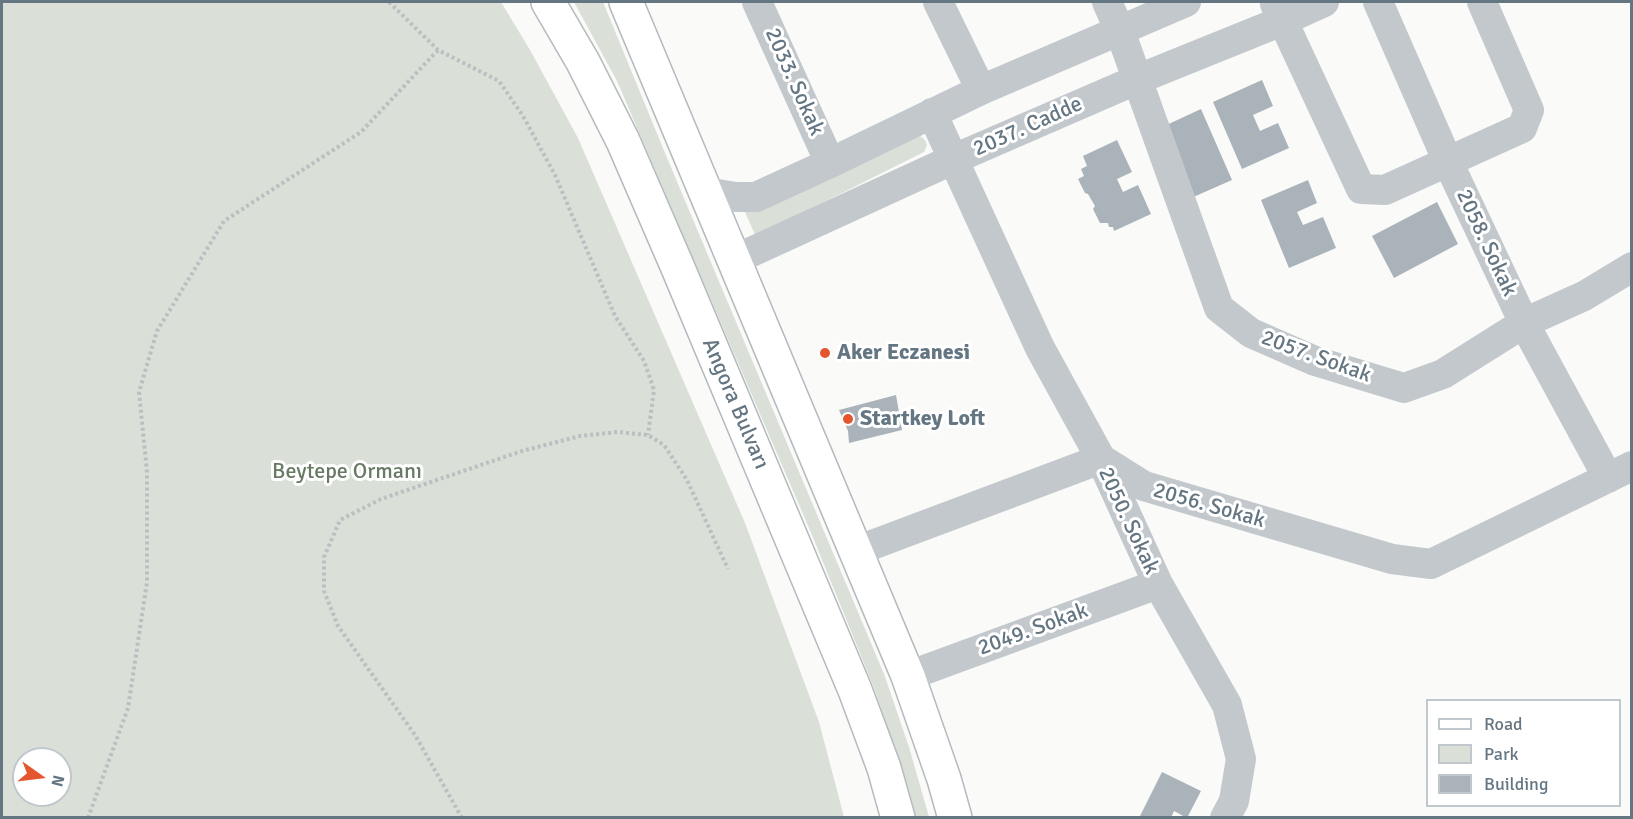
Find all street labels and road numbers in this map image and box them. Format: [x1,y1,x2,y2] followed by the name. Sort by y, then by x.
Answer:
[759,24,829,140] street label: 2033. Sokak
[969,91,1087,163] street label: 2037. Cadde
[1450,185,1522,301] street label: 2058. Sokak
[1257,325,1375,389] street label: 2057. Sokak
[696,335,774,473] street label: Angora Bulvarı
[1092,463,1164,579] street label: 2050. Sokak
[1150,477,1268,535] street label: 2056. Sokak
[974,598,1092,662] street label: 2049. Sokak

